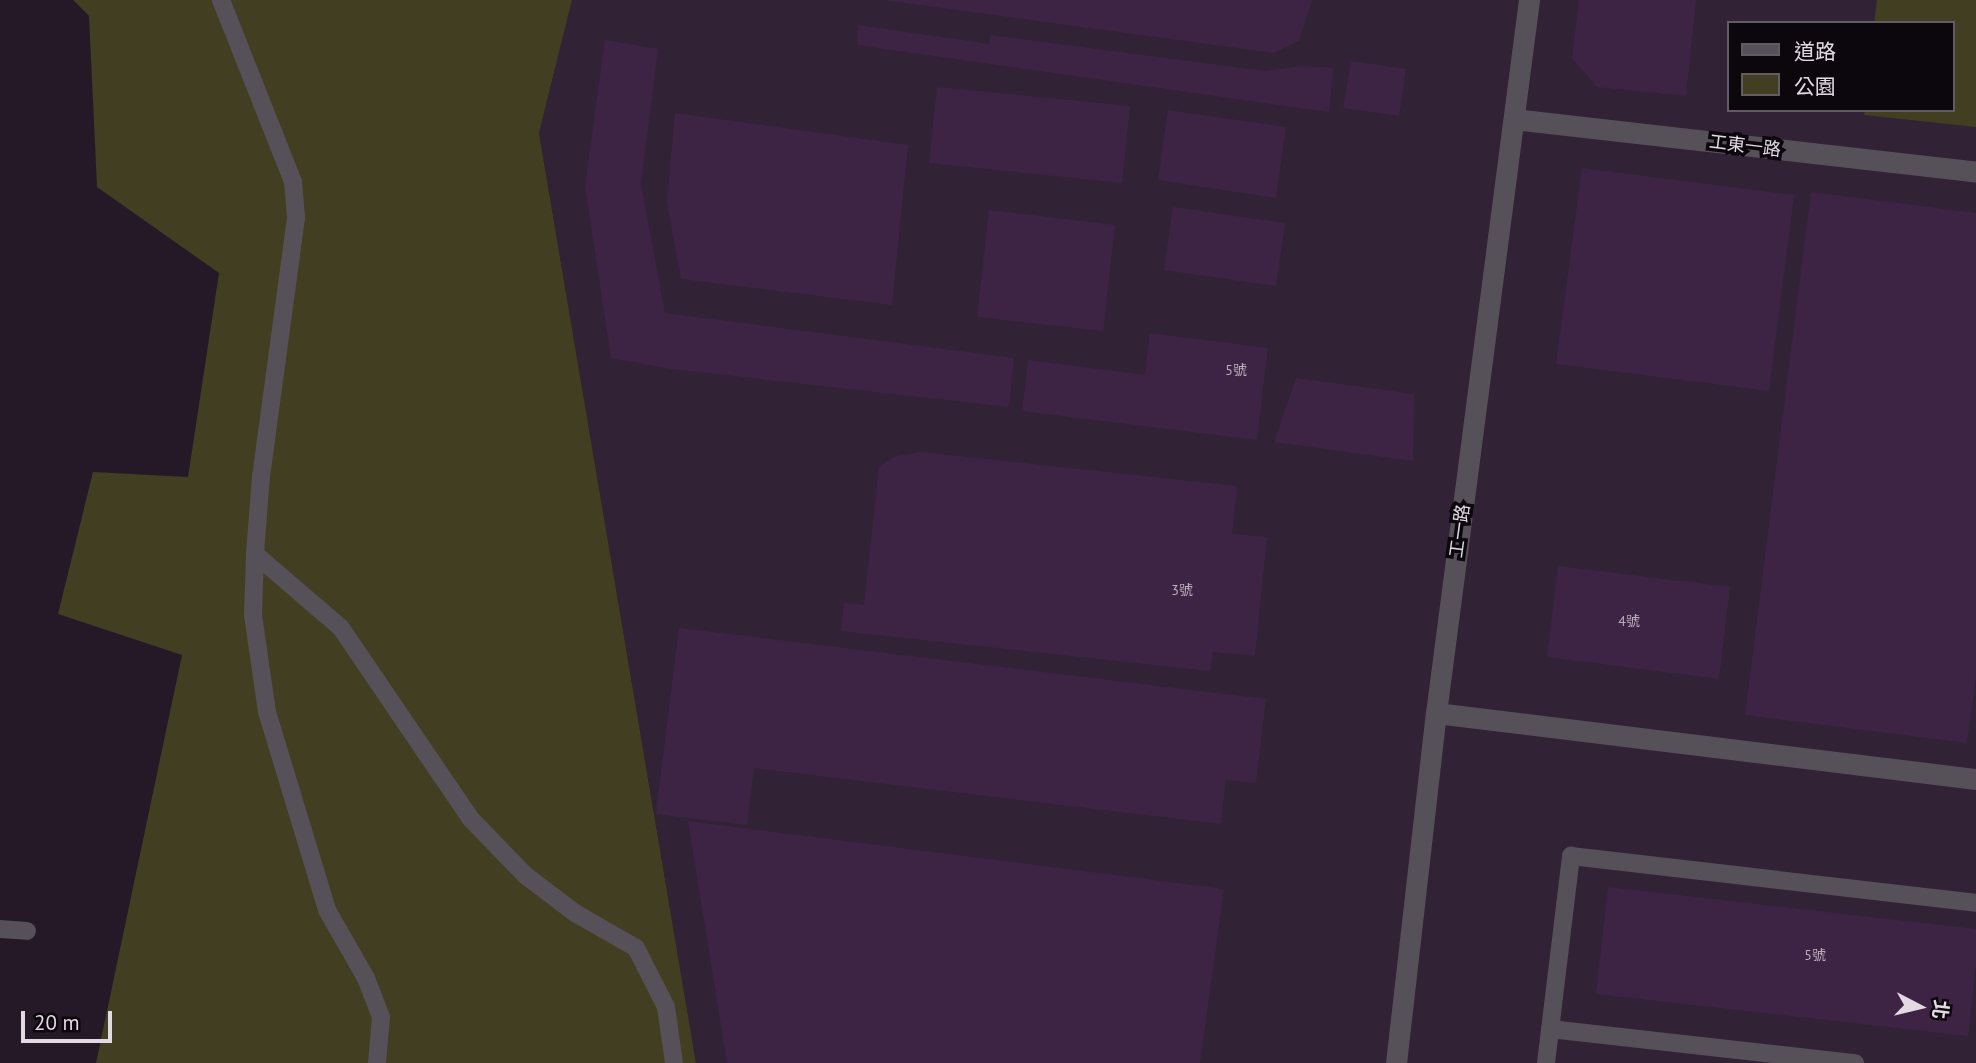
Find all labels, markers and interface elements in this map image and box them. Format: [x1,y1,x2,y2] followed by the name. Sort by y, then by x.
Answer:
[1728,21,1955,112] legend
[1794,38,1836,65] text: 道路
[1794,73,1836,100] text: 公園
[1708,131,1782,161] street label: 工東一路
[1225,362,1247,378] house number: 5號
[1446,503,1474,559] street label: 工一路
[1171,582,1193,598] house number: 3號
[1618,613,1640,629] house number: 4號
[1804,947,1826,963] house number: 5號
[1885,972,1955,1042] north arrow
[24,996,116,1040] scale bar
[1928,999,1954,1020] text: 北
[34,1009,80,1036] text: 20 m

